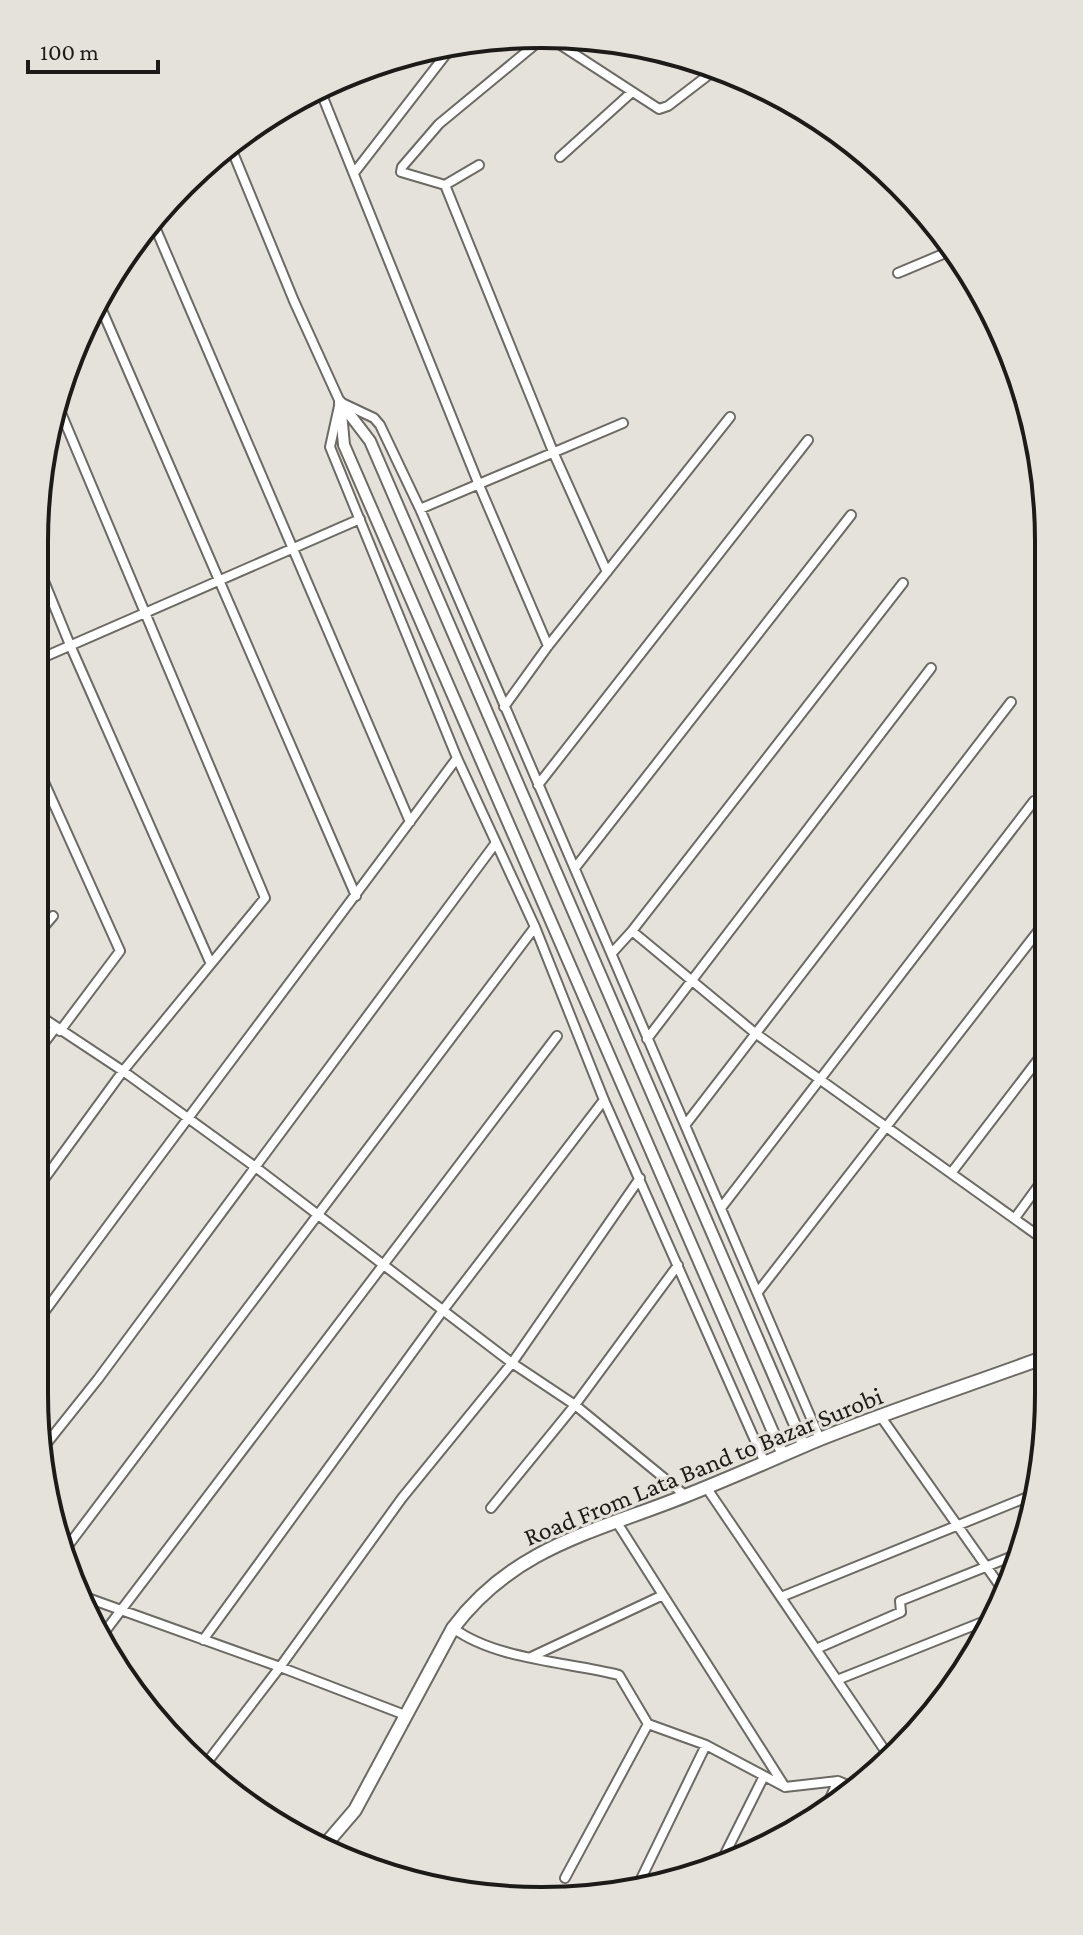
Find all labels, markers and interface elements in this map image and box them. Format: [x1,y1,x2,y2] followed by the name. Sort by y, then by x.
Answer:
[28,24,158,74] scale bar
[40,38,99,65] text: 100 m
[520,1381,887,1552] street label: Road From Lata Band to Bazar Surobi

